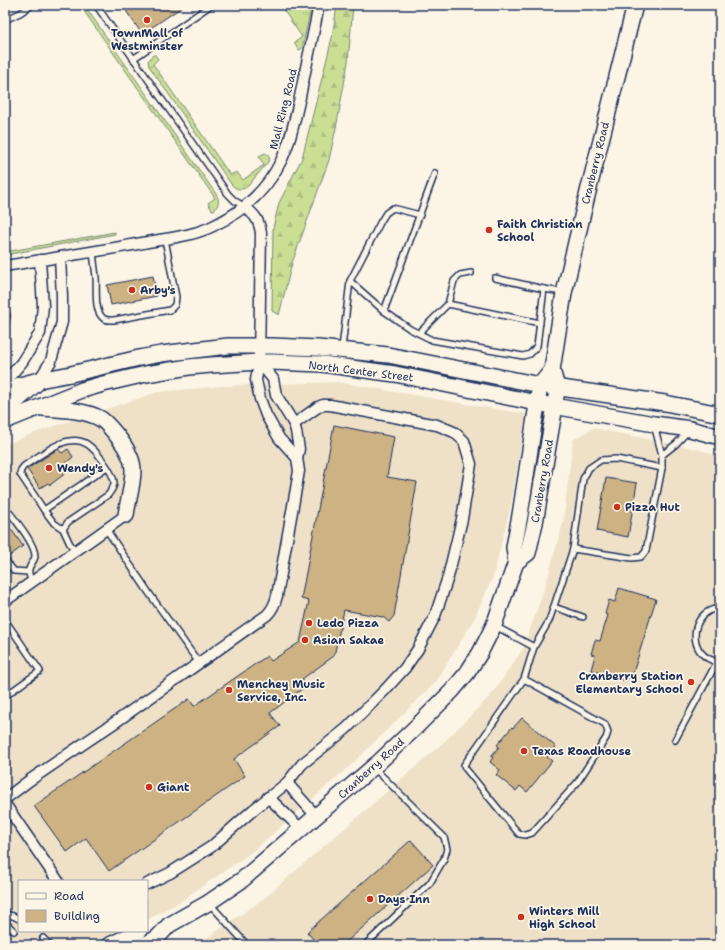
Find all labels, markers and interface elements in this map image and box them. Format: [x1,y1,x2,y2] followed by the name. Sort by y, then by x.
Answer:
[142,15,152,25] marker: TownMall of Westminster
[111,26,183,54] place label: TownMall of Westminster
[266,67,301,151] street label: Mall Ring Road
[578,120,613,206] street label: Cranberry Road
[497,217,583,245] place label: Faith Christian School
[484,225,494,235] marker: Faith Christian School
[140,283,176,298] place label: Arby's
[127,285,137,295] marker: Arby's
[307,358,415,385] street label: North Center Street
[528,438,557,524] street label: Cranberry Road
[57,461,103,476] place label: Wendy's
[44,463,54,473] marker: Wendy's
[625,500,681,515] place label: Pizza Hut
[612,502,622,512] marker: Pizza Hut
[317,616,379,631] place label: Ledo Pizza
[304,618,314,628] marker: Ledo Pizza
[313,633,385,648] place label: Asian Sakae
[300,635,310,645] marker: Asian Sakae
[575,669,684,697] place label: Cranberry Station Elementary School
[237,677,325,705] place label: Menchey Music Service, Inc.
[686,677,696,687] marker: Cranberry Station Elementary School
[224,685,234,695] marker: Menchey Music Service, Inc.
[335,735,408,802] street label: Cranberry Road
[532,744,632,759] place label: Texas Roadhouse
[519,746,529,756] marker: Texas Roadhouse
[157,780,190,795] place label: Giant
[144,782,154,792] marker: Giant
[18,880,148,932] legend
[54,888,85,904] text: Road
[378,892,430,907] place label: Days Inn
[365,894,375,904] marker: Days Inn
[529,904,600,932] place label: Winters Mill High School
[54,908,100,924] text: Building
[516,912,526,922] marker: Winters Mill High School

